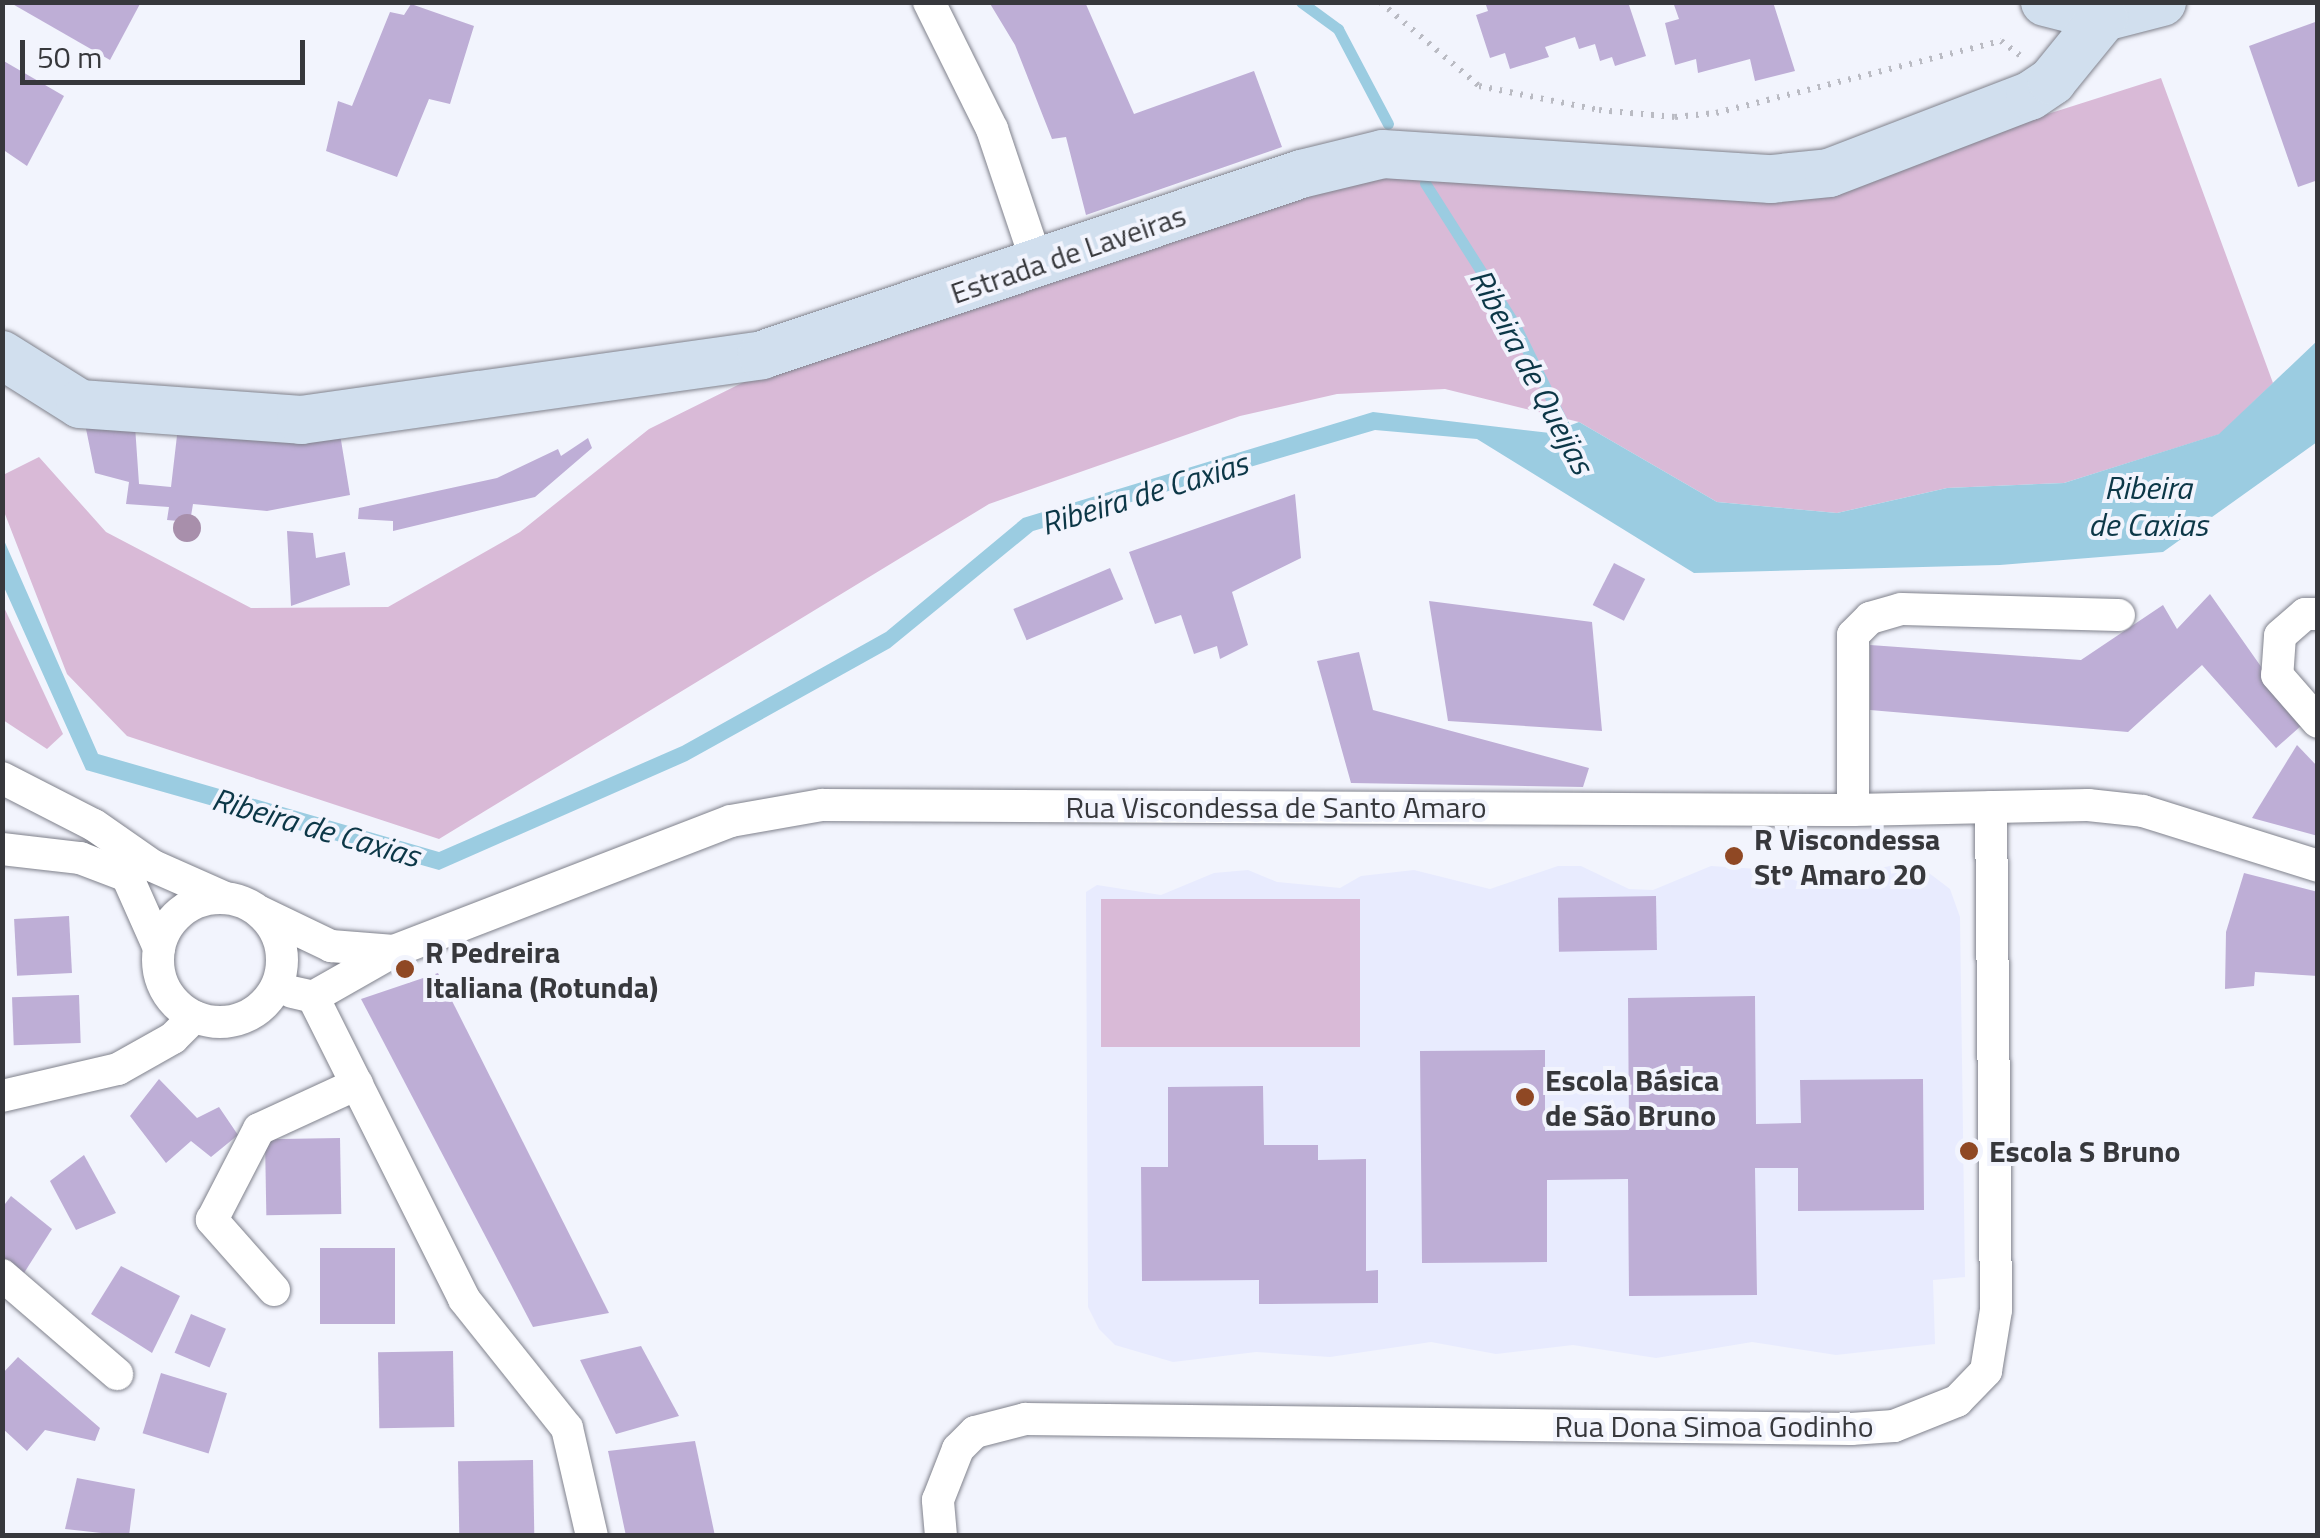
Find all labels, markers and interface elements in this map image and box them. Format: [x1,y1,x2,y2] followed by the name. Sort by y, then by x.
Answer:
[25,20,310,82] scale bar
[37,34,102,80] text: 50 m
[946,197,1190,311] street label: Estrada de Laveiras
[1462,262,1602,480] water label: Ribeira de Queijas
[1036,443,1252,543] water label: Ribeira de Caxias
[2088,469,2208,544] water label: Ribeira de Caxias
[208,779,424,875] water label: Ribeira de Caxias
[1065,789,1487,825] street label: Rua Viscondessa de Santo Amaro
[1754,821,1940,892] place label: R Viscondessa Stº Amaro 20
[1723,845,1745,867] marker: R Viscondessa Stº Amaro 20
[425,934,658,1004] place label: R Pedreira Italiana (Rotunda)
[394,958,416,980] marker: R Pedreira Italiana (Rotunda)
[1545,1062,1719,1132] place label: Escola Básica de São Bruno
[1514,1086,1536,1108] marker: Escola Básica de São Bruno
[1989,1133,2181,1169] place label: Escola S Bruno
[1958,1140,1980,1162] marker: Escola S Bruno
[1554,1408,1874,1444] street label: Rua Dona Simoa Godinho

